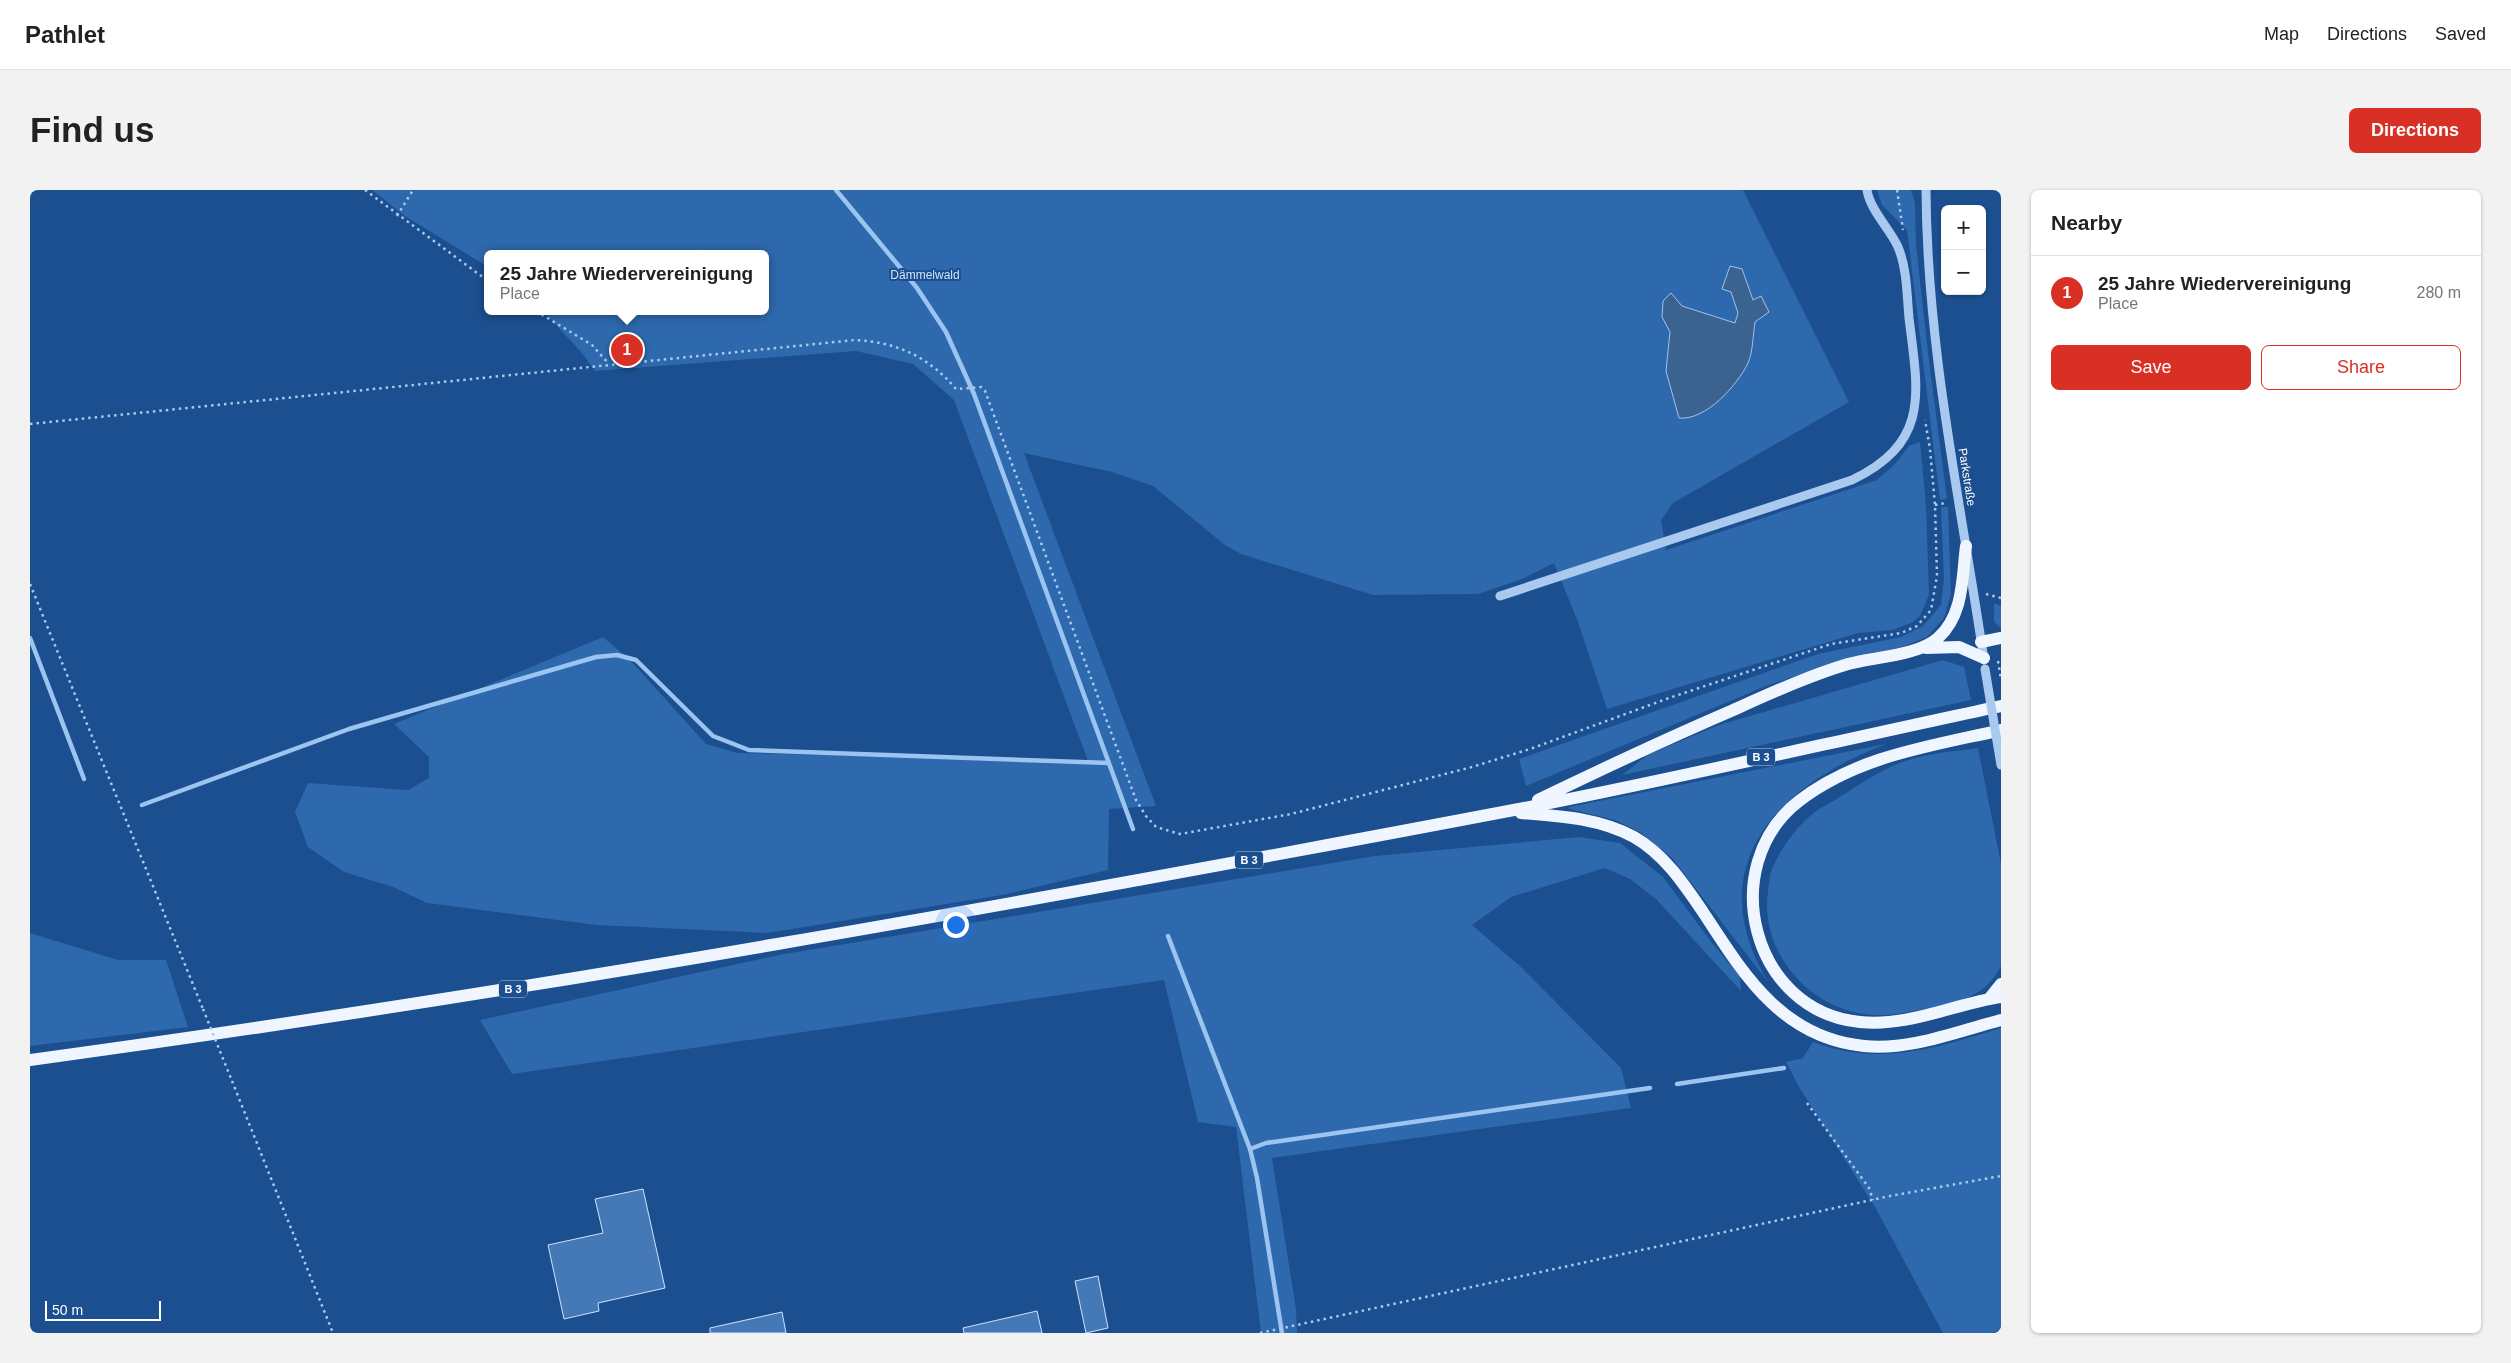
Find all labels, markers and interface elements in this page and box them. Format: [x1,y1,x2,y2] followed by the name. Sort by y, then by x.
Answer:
[25,21,105,48] text: Pathlet
[2264,24,2299,44] text: Map
[2327,24,2407,44] text: Directions
[2435,24,2486,44] text: Saved
[2349,108,2481,153] button: Directions
[30,110,154,149] text: Find us
[1941,205,1986,295] map controls
[1941,205,1986,250] button: +
[2051,211,2122,234] text: Nearby
[484,250,769,315] popup
[1941,250,1986,295] button: −
[500,263,753,284] text: 25 Jahre Wiedervereinigung
[890,268,960,282] park label: Dämmelwald
[2098,273,2351,294] text: 25 Jahre Wiedervereinigung
[2063,284,2071,301] text: 1
[2417,284,2461,301] text: 280 m
[500,285,540,302] text: Place
[2098,295,2138,312] text: Place
[611,331,643,369] pin: 1
[2051,345,2251,390] button: Save
[2261,345,2461,390] button: Share
[1955,447,1979,507] street label: Parkstraße
[1747,748,1775,766] road number: B 3
[1235,852,1263,868] road number: B 3
[943,912,969,938] your location
[499,981,527,998] road number: B 3
[45,1298,161,1321] scale bar
[52,1302,83,1318] text: 50 m

